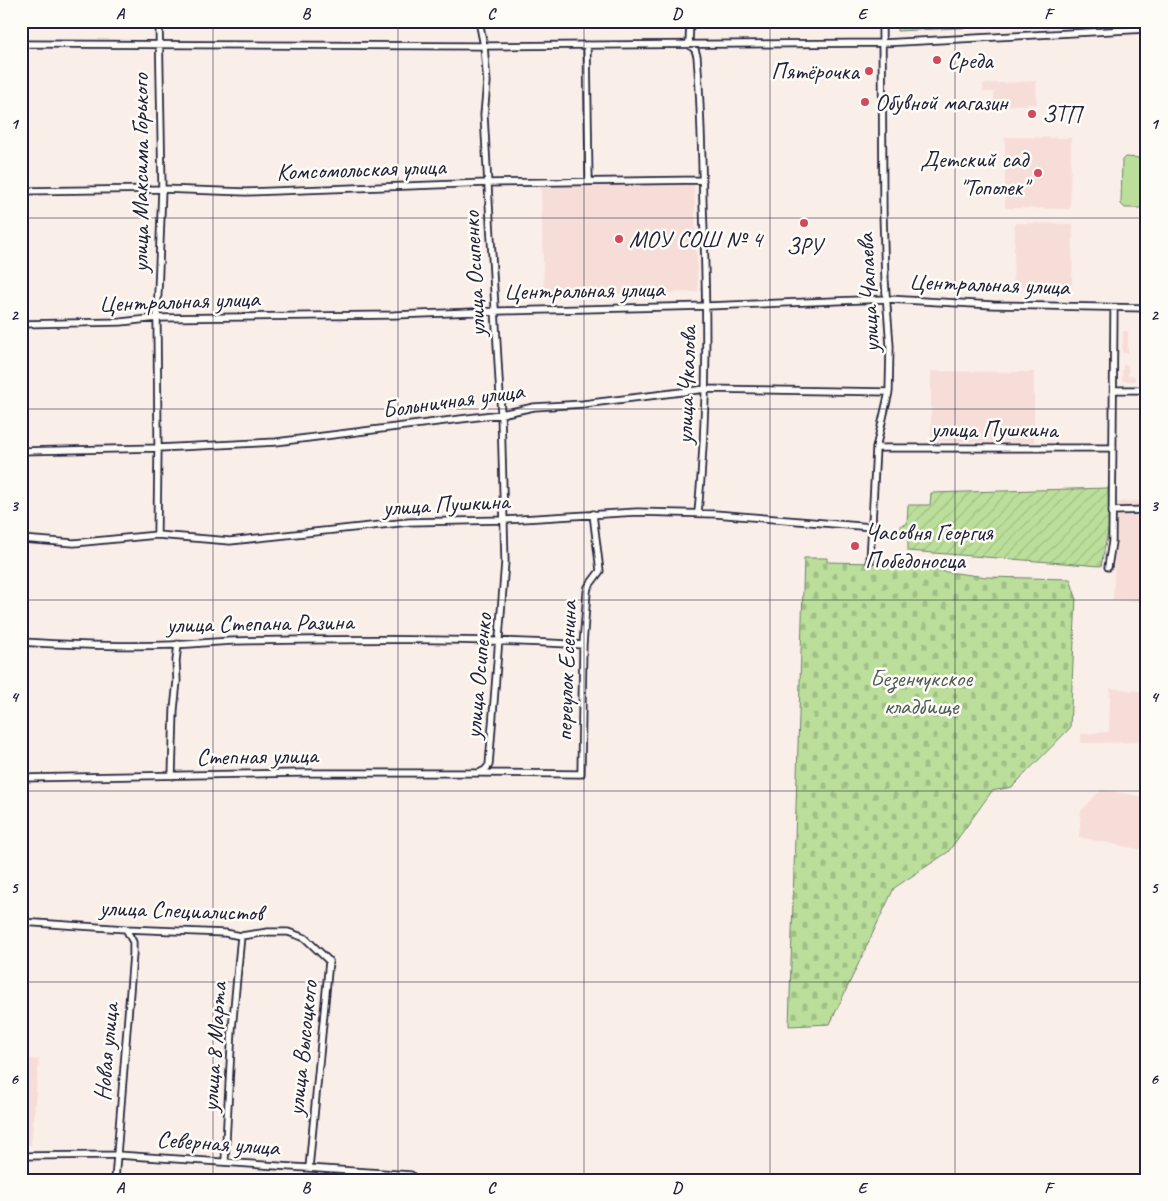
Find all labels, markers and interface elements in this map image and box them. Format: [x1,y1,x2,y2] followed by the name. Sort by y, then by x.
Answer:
[116,4,126,24] text: A
[302,4,312,24] text: B
[487,4,497,24] text: C
[672,4,683,24] text: D
[858,4,869,24] text: E
[1044,4,1055,24] text: F
[947,45,994,75] place label: Среда
[931,54,943,66] marker: Среда
[771,56,860,86] place label: Пятёрочка
[863,65,875,77] marker: Пятёрочка
[125,72,155,274] street label: улица Максима Горького
[875,87,1010,117] place label: Обувной магазин
[859,96,871,108] marker: Обувной магазин
[1042,99,1085,129] place label: ЗТП
[1026,108,1038,120] marker: ЗТП
[10,114,19,134] text: 1
[1150,114,1159,134] text: 1
[920,144,1033,202] place label: Детский сад "Тополек"
[276,151,447,187] street label: Комсомольская улица
[1032,167,1044,179] marker: Детский сад "Тополек"
[456,209,492,340] street label: улица Осипенко
[798,217,810,229] marker: ЗРУ
[629,224,764,254] place label: МОУ СОШ № 4
[786,231,826,261] place label: ЗРУ
[850,231,886,355] street label: улица Чапаева
[613,233,625,245] marker: МОУ СОШ № 4
[908,266,1071,302] street label: Центральная улица
[503,274,666,306] street label: Центральная улица
[98,283,261,319] street label: Центральная улица
[10,305,19,325] text: 2
[1150,305,1159,325] text: 2
[669,323,703,446] street label: улица Чкалова
[380,375,527,425] street label: Больничная улица
[929,414,1059,444] street label: улица Пушкина
[380,486,512,522] street label: улица Пушкина
[10,496,19,516] text: 3
[1150,496,1159,516] text: 3
[865,517,994,575] place label: Часовня Георгия Победоносца
[849,540,861,552] marker: Часовня Георгия Победоносца
[549,599,583,742] street label: переулок Есенина
[164,606,356,640] street label: улица Степана Разина
[457,611,499,742] street label: улица Осипенко
[870,663,974,721] park label: Безенчукское кладбище
[10,687,19,707] text: 4
[1150,687,1159,707] text: 4
[196,740,320,772] street label: Степная улица
[11,878,20,898] text: 5
[1151,878,1160,898] text: 5
[97,892,267,928] street label: улица Специалистов
[280,978,324,1119] street label: улица Высоцкого
[194,980,234,1115] street label: улица 8 Марта
[87,1000,125,1102] street label: Новая улица
[10,1069,19,1089] text: 6
[1150,1069,1159,1089] text: 6
[156,1124,282,1162] street label: Северная улица
[116,1178,126,1198] text: A
[302,1178,312,1198] text: B
[487,1178,497,1198] text: C
[672,1178,683,1198] text: D
[858,1178,869,1198] text: E
[1044,1178,1055,1198] text: F

